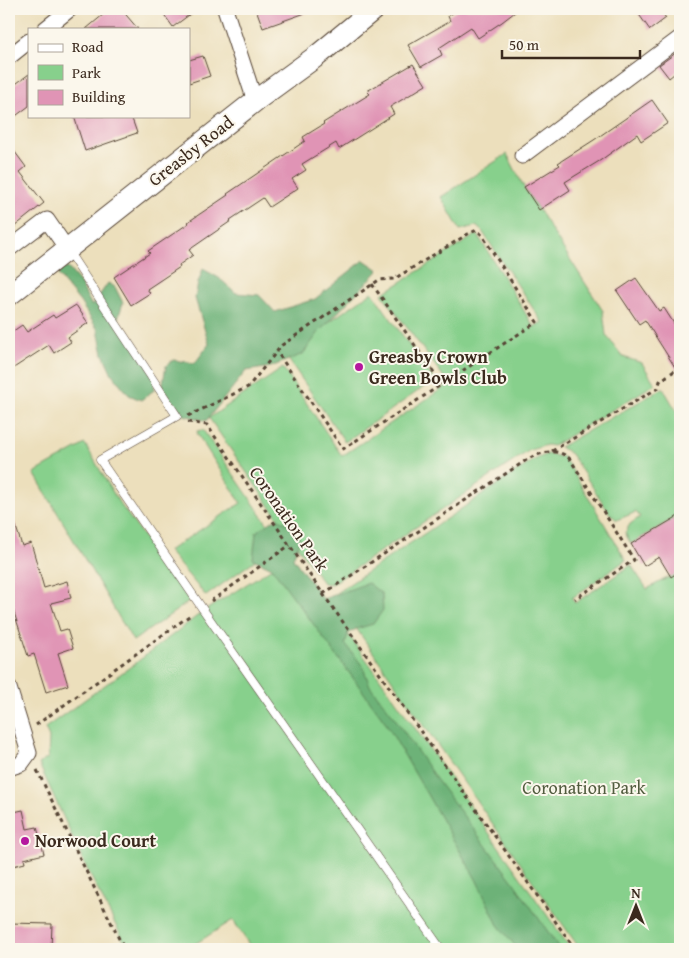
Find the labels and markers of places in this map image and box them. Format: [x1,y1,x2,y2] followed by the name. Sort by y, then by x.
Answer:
[369,343,507,391] place label: Greasby Crown Green Bowls Club
[353,361,365,373] marker: Greasby Crown Green Bowls Club
[35,827,156,854] place label: Norwood Court
[19,835,31,847] marker: Norwood Court

